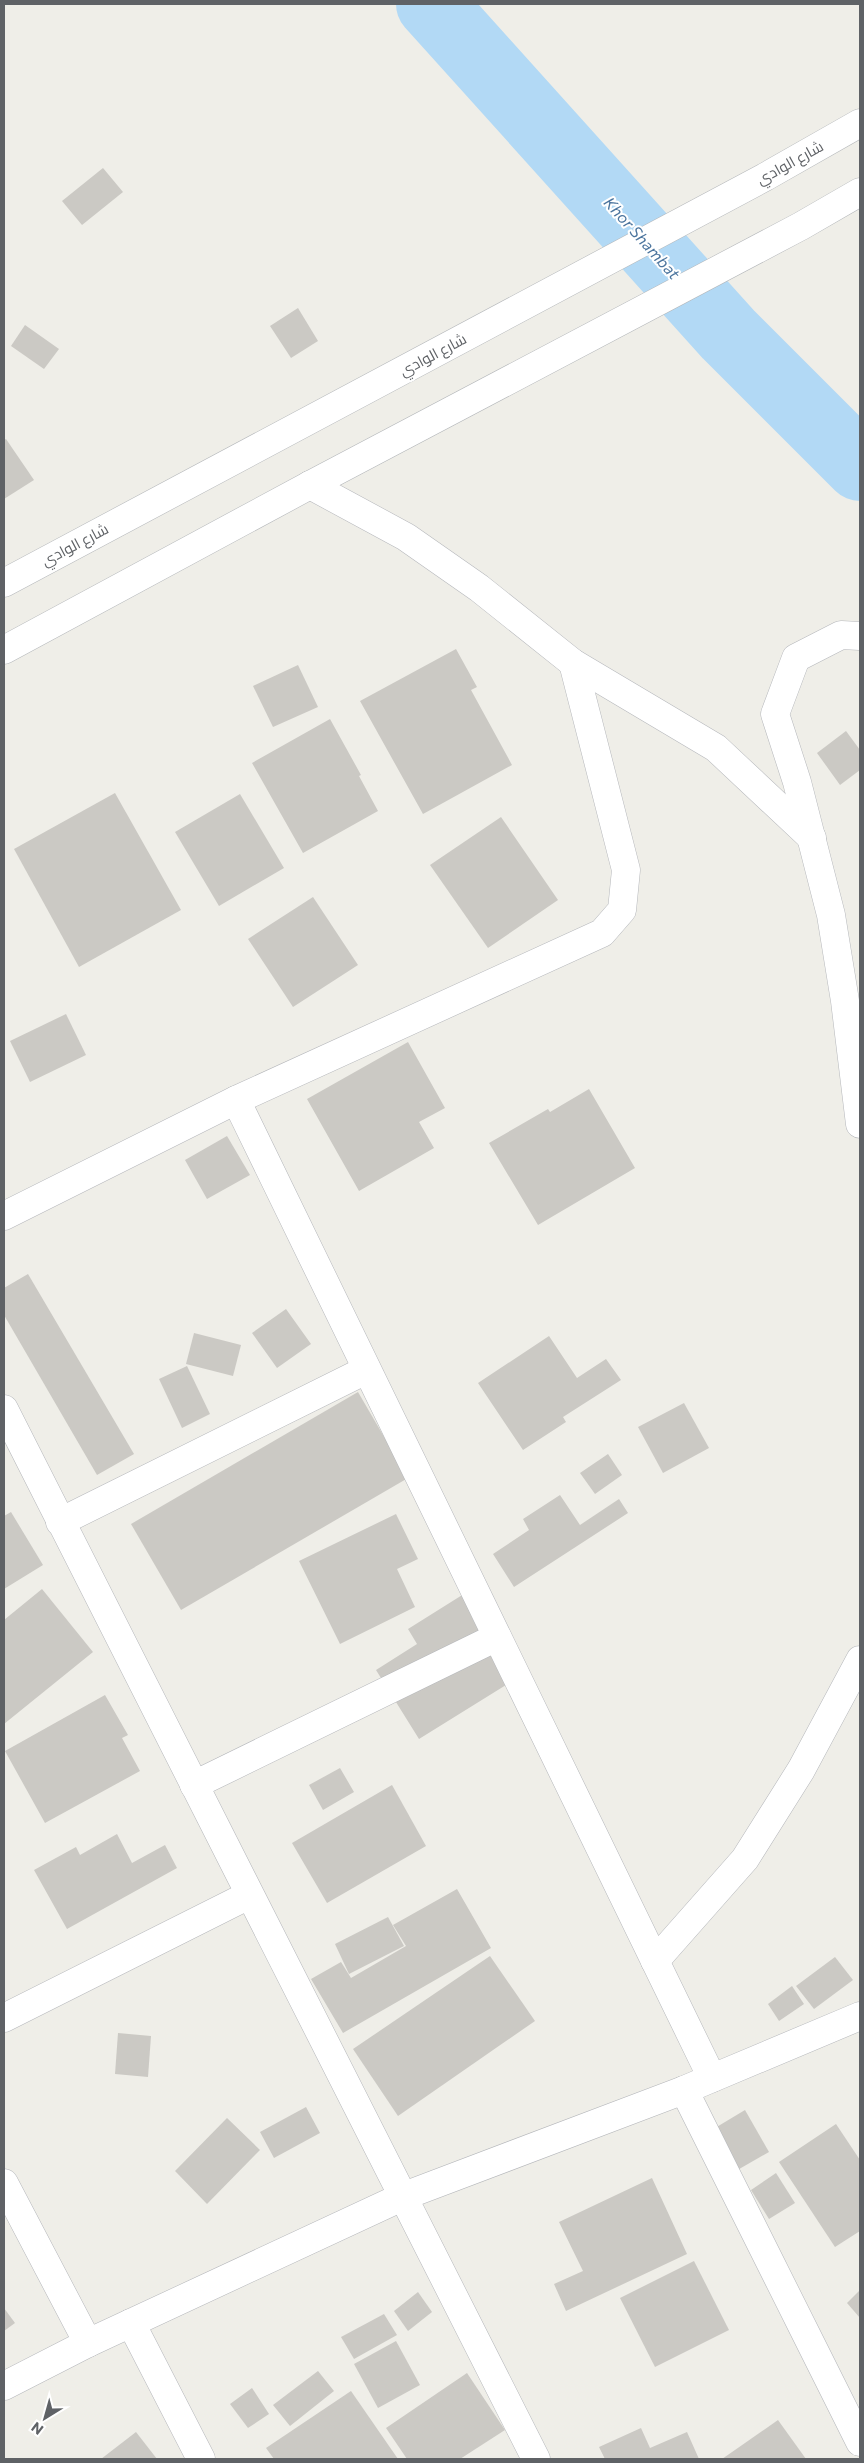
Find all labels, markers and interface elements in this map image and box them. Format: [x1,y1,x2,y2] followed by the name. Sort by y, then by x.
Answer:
[753,136,828,191] street label: شارع الوادي
[600,193,685,283] water label: Khor Shambat
[396,329,471,383] street label: شارع الوادي
[38,519,113,573] street label: شارع الوادي
[20,2393,70,2443] north arrow
[28,2419,46,2439] text: N

